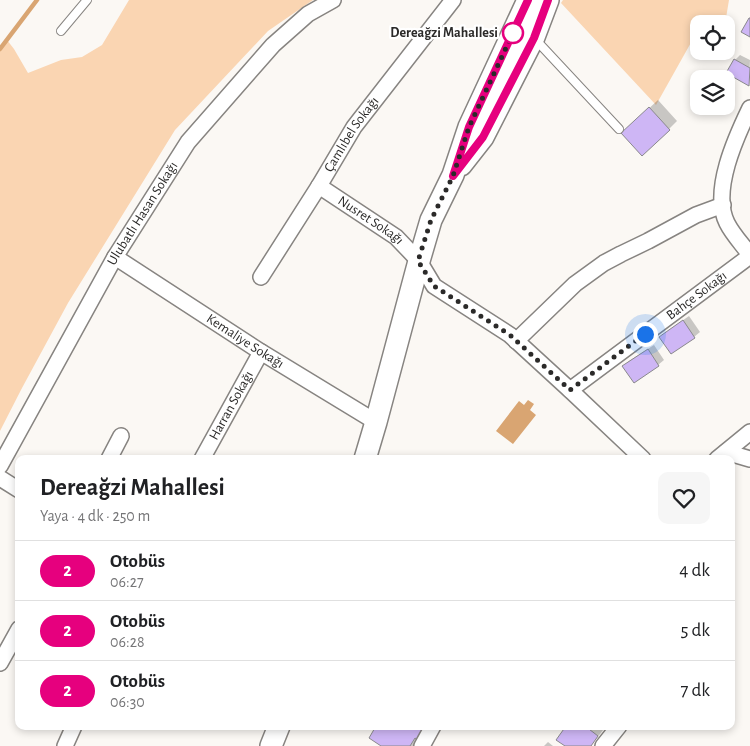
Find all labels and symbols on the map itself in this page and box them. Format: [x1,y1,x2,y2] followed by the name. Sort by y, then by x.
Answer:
[502,22,524,44] marker: Dereağzi Mahallesi
[390,26,498,40] place label: Dereağzi Mahallesi
[322,94,382,174] street label: Çamlıbel Sokağı
[105,159,181,268] street label: Ulubatlı Hasan Sokağı
[335,194,406,247] street label: Nusret Sokağı
[664,269,730,323] street label: Bahçe Sokağı
[204,311,286,371] street label: Kemaliye Sokağı
[633,322,658,347] your location
[207,369,256,442] street label: Harran Sokağı

